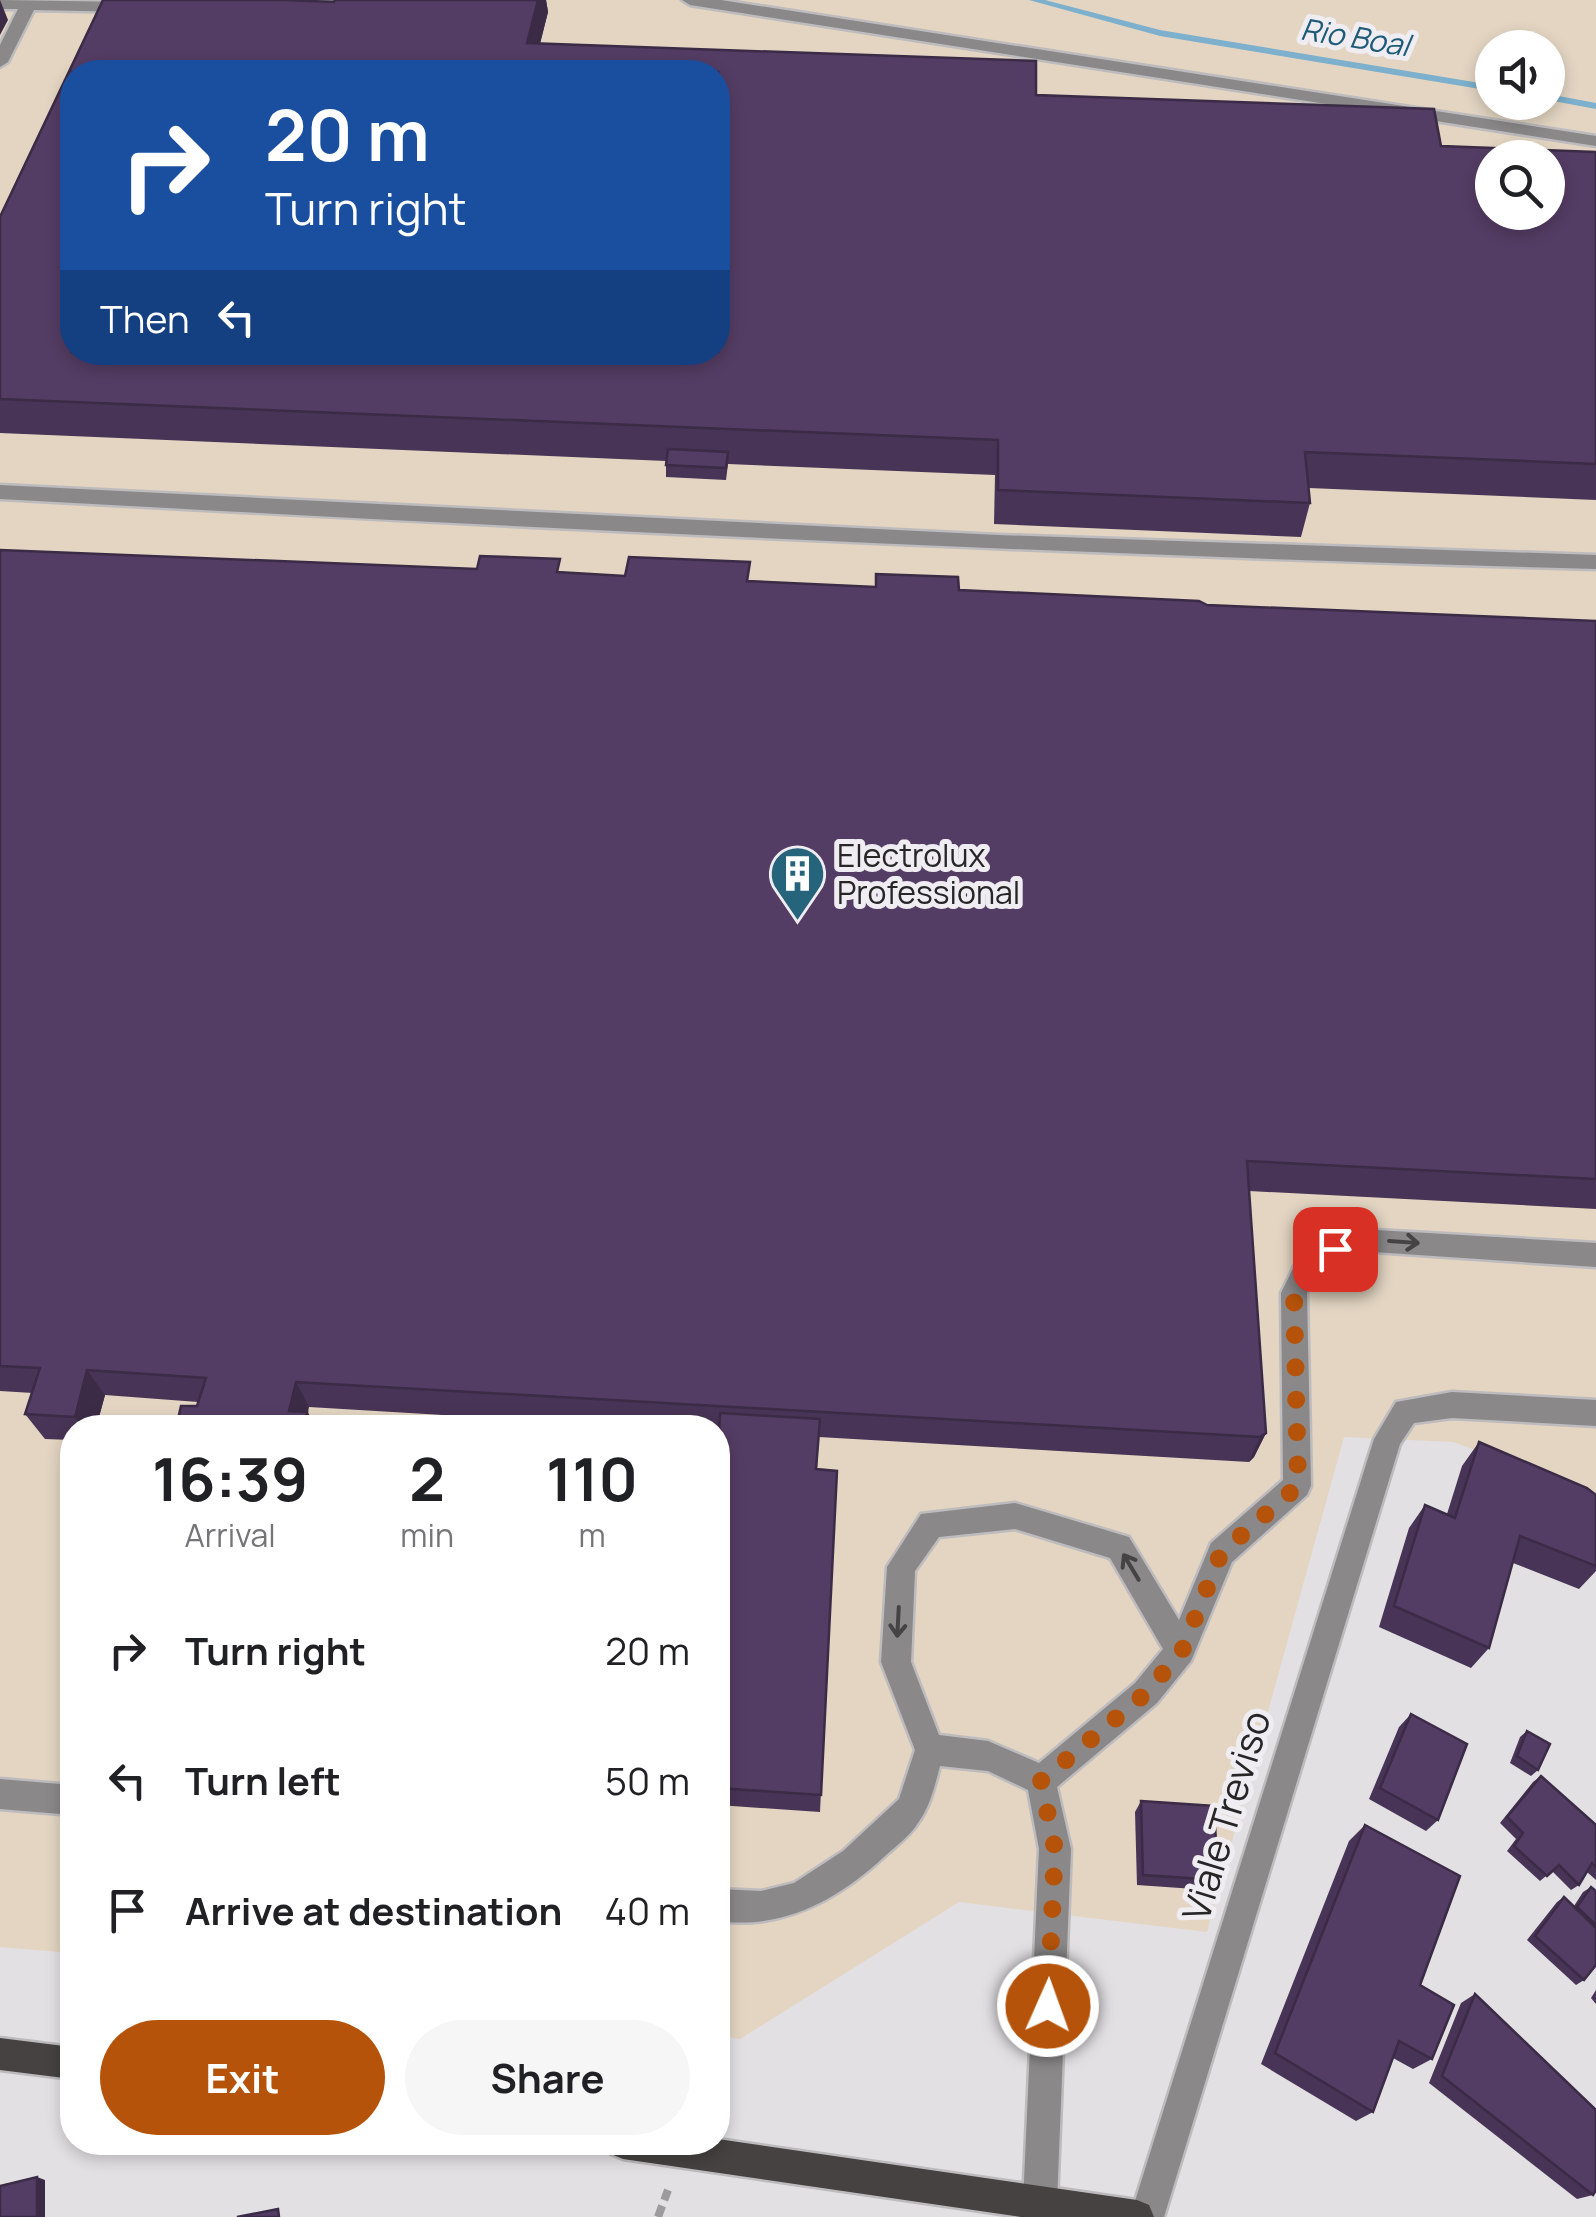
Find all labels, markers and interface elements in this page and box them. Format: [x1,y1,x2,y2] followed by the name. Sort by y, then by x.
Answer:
[1298,8,1416,66] water label: Rio Boal
[1475,30,1565,230] map controls
[1475,30,1565,120] button: sound
[265,86,430,182] text: 20 m
[100,100,230,230] icon: right
[1475,140,1565,230] button: search
[265,177,466,239] text: Turn right
[209,290,264,345] icon: left
[100,292,189,344] text: Then
[837,833,1020,914] place label: Electrolux Professional
[768,844,828,923] building icon: Electrolux Professional
[1293,1207,1378,1292] pin
[1308,1222,1363,1277] icon: arrive
[1387,1233,1419,1252] one-way arrow
[152,1437,308,1519] text: 16:39
[409,1437,445,1519] text: 2
[546,1437,638,1519] text: 110
[184,1513,276,1557] text: Arrival
[400,1513,454,1557] text: min
[578,1513,606,1557] text: m
[1121,1553,1141,1582] one-way arrow
[888,1606,907,1638] one-way arrow
[100,1623,155,1678] icon: right
[185,1624,366,1676] text: Turn right
[605,1624,690,1676] text: 20 m
[1169,1704,1282,1927] street label: Viale Treviso
[100,1753,155,1808] icon: left
[185,1754,341,1806] text: Turn left
[605,1754,690,1806] text: 50 m
[100,1883,155,1938] icon: arrive
[185,1884,562,1936] text: Arrive at destination
[605,1884,690,1936] text: 40 m
[996,1954,1100,2058] position arrow
[100,2020,385,2135] button: Exit
[405,2020,690,2135] button: Share

